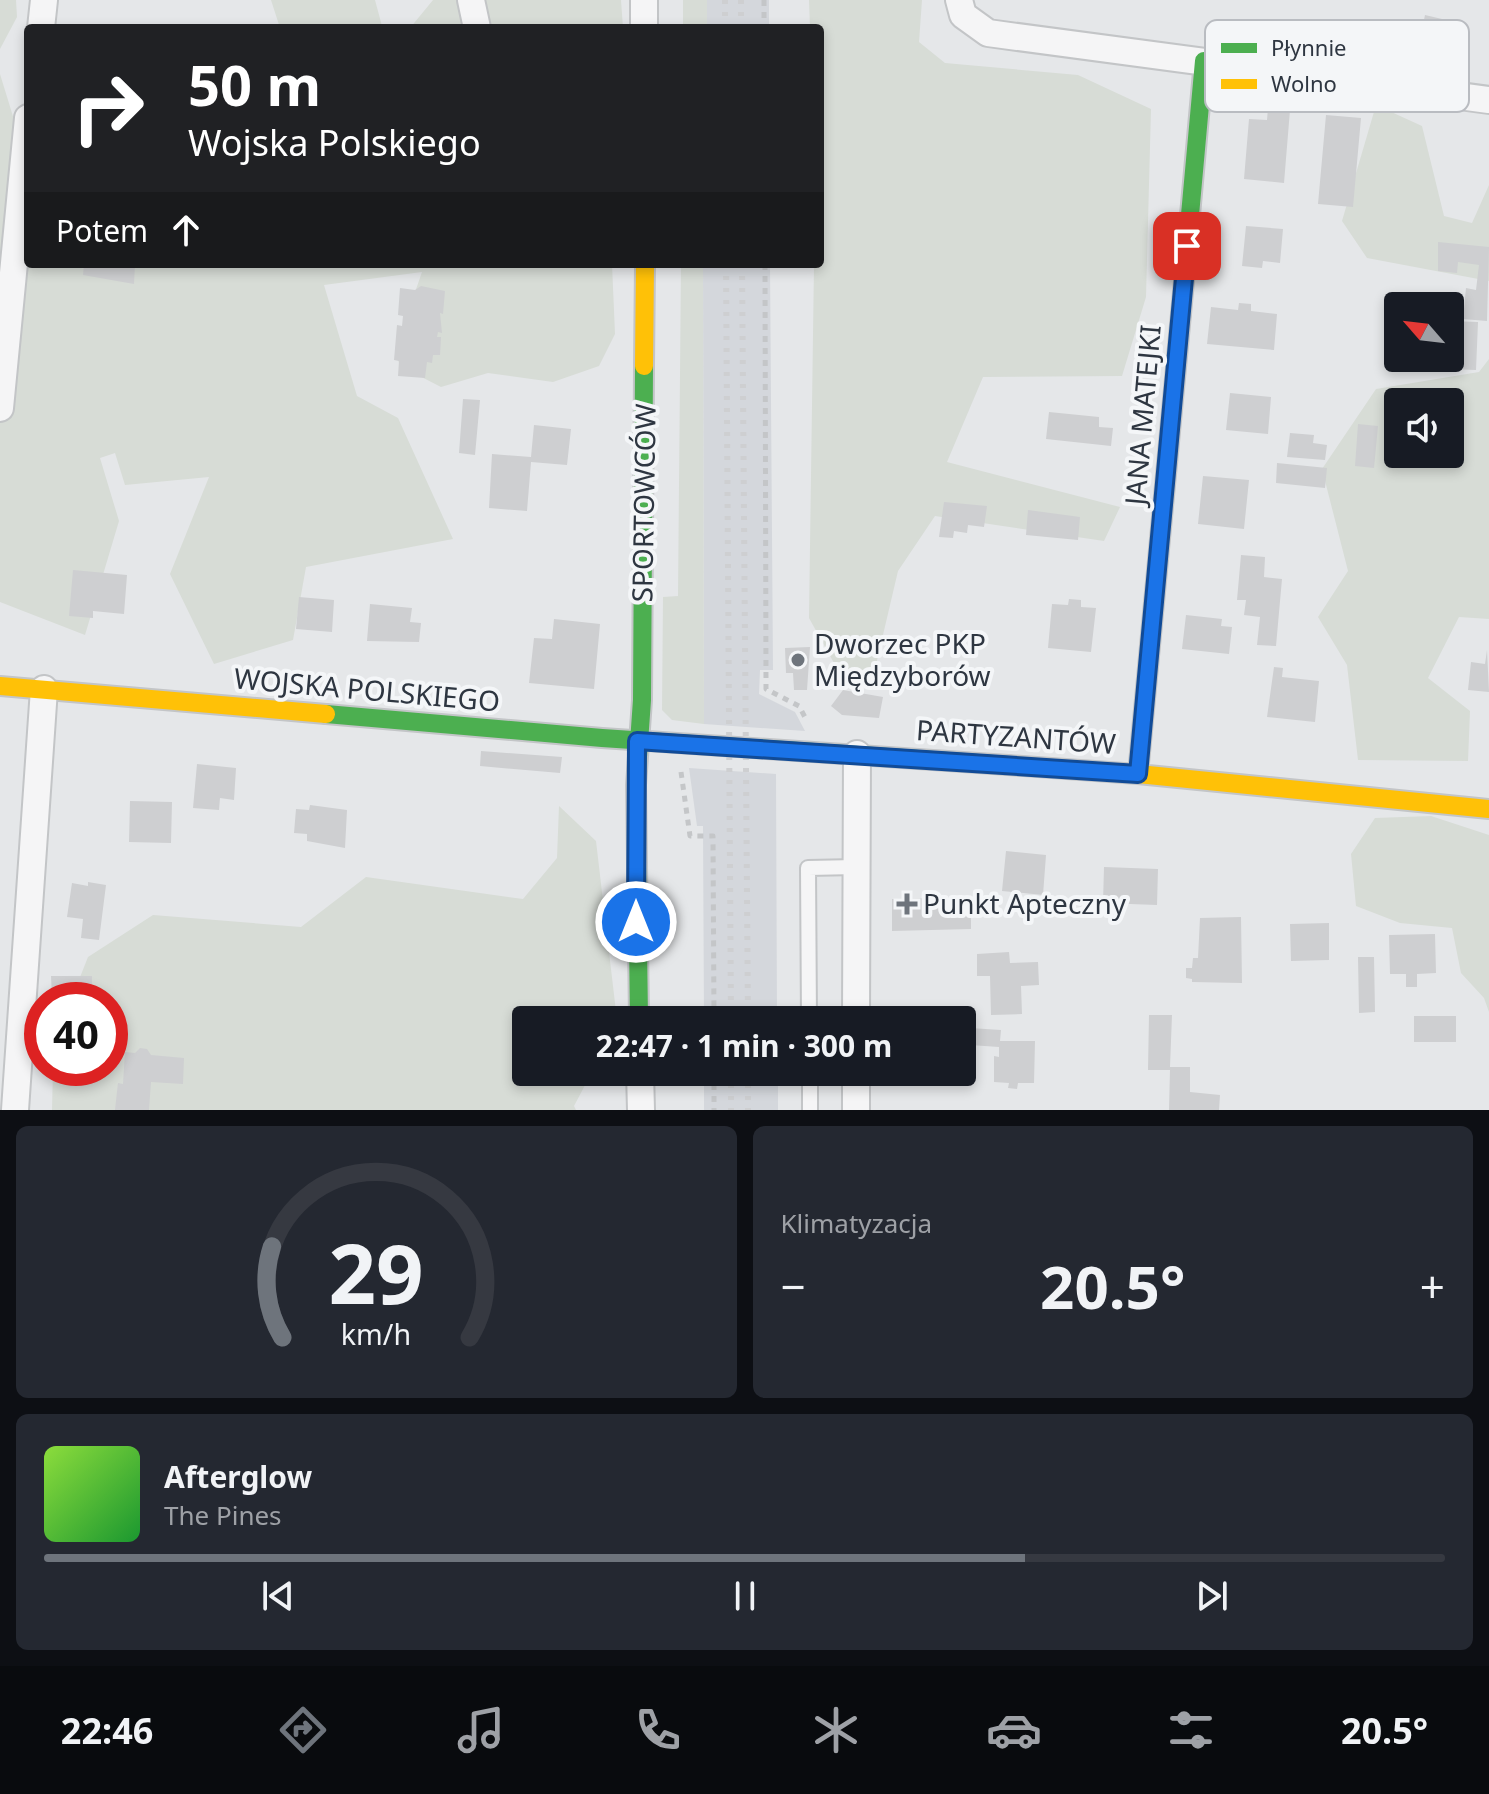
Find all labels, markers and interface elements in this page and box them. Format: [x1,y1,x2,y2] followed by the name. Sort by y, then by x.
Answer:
[1205,20,1469,112] legend
[1271,32,1346,62] text: Płynnie
[188,46,321,122] text: 50 m
[56,56,160,160] icon: right
[1271,68,1337,98] text: Wolno
[188,118,481,167] text: Wojska Polskiego
[164,208,208,252] icon: ahead
[56,210,148,251] text: Potem
[1153,212,1221,280] pin
[1165,224,1209,268] icon: arrive
[1384,292,1464,372] north arrow
[1384,292,1464,468] map controls
[1115,323,1169,510] street label: JANA MATEJKI
[1384,388,1464,468] button: sound
[622,403,664,603] street label: SPORTOWCÓW
[814,624,991,694] place label: Dworzec PKP Międzyborów
[789,651,807,669] marker: Dworzec PKP Międzyborów
[233,658,502,720] street label: WOJSKA POLSKIEGO
[915,710,1117,762] street label: PARTYZANTÓW
[594,880,678,964] position arrow
[923,884,1127,922] place label: Punkt Apteczny
[898,895,916,913] marker: Punkt Apteczny
[24,982,128,1086] speed limit sign: 40
[596,1025,892,1066] text: 22:47 · 1 min · 300 m
[781,1205,932,1241] text: Klimatyzacja
[329,1215,424,1328] text: 29
[1040,1245,1185,1327] text: 20.5°
[781,1256,806,1316] text: −
[1420,1256,1445,1316] text: +
[341,1314,411,1353] text: km/h
[164,1456,312,1497] text: Afterglow
[164,1497,282,1533] text: The Pines
[256,1574,300,1618] icon: previous
[723,1574,767,1618] icon: pause
[1190,1574,1234,1618] icon: next
[275,1702,331,1758] icon: directions
[453,1702,509,1758] icon: music
[630,1702,686,1758] icon: phone
[808,1702,864,1758] icon: climate
[986,1702,1042,1758] icon: car
[1163,1702,1219,1758] icon: filters
[61,1706,153,1755] text: 22:46
[1341,1706,1428,1755] text: 20.5°

